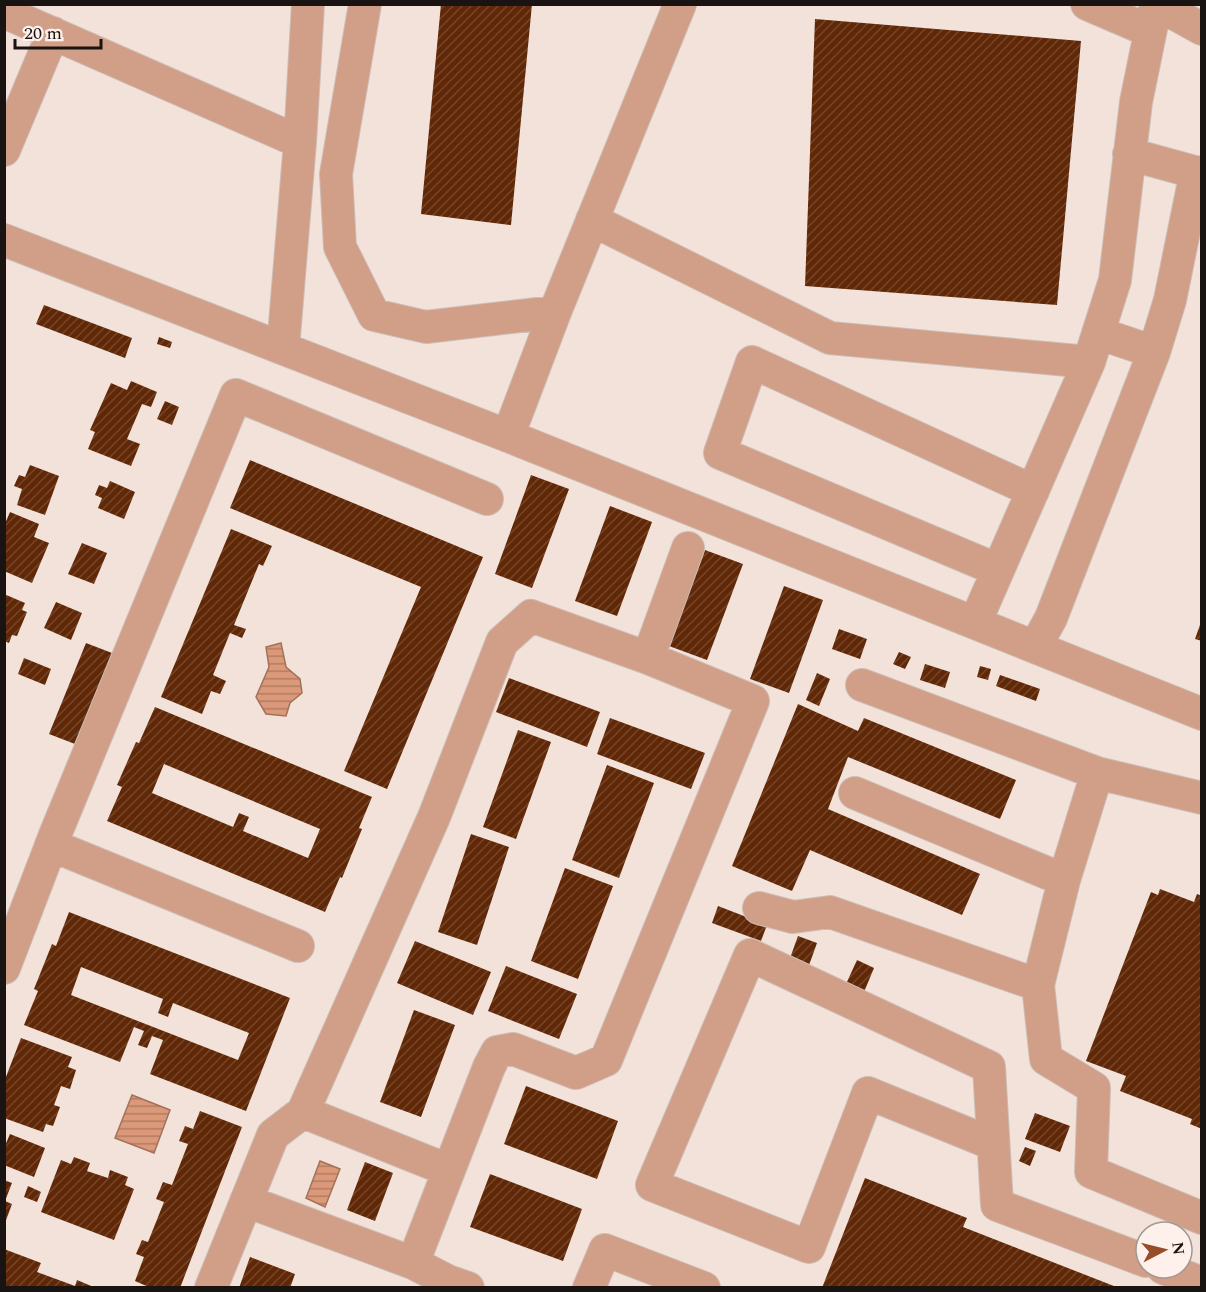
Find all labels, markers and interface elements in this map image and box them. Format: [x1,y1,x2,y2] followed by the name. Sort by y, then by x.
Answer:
[15,12,100,50] scale bar
[24,20,62,47] text: 20 m
[1134,1220,1194,1280] north arrow
[1165,1240,1191,1256] text: N

